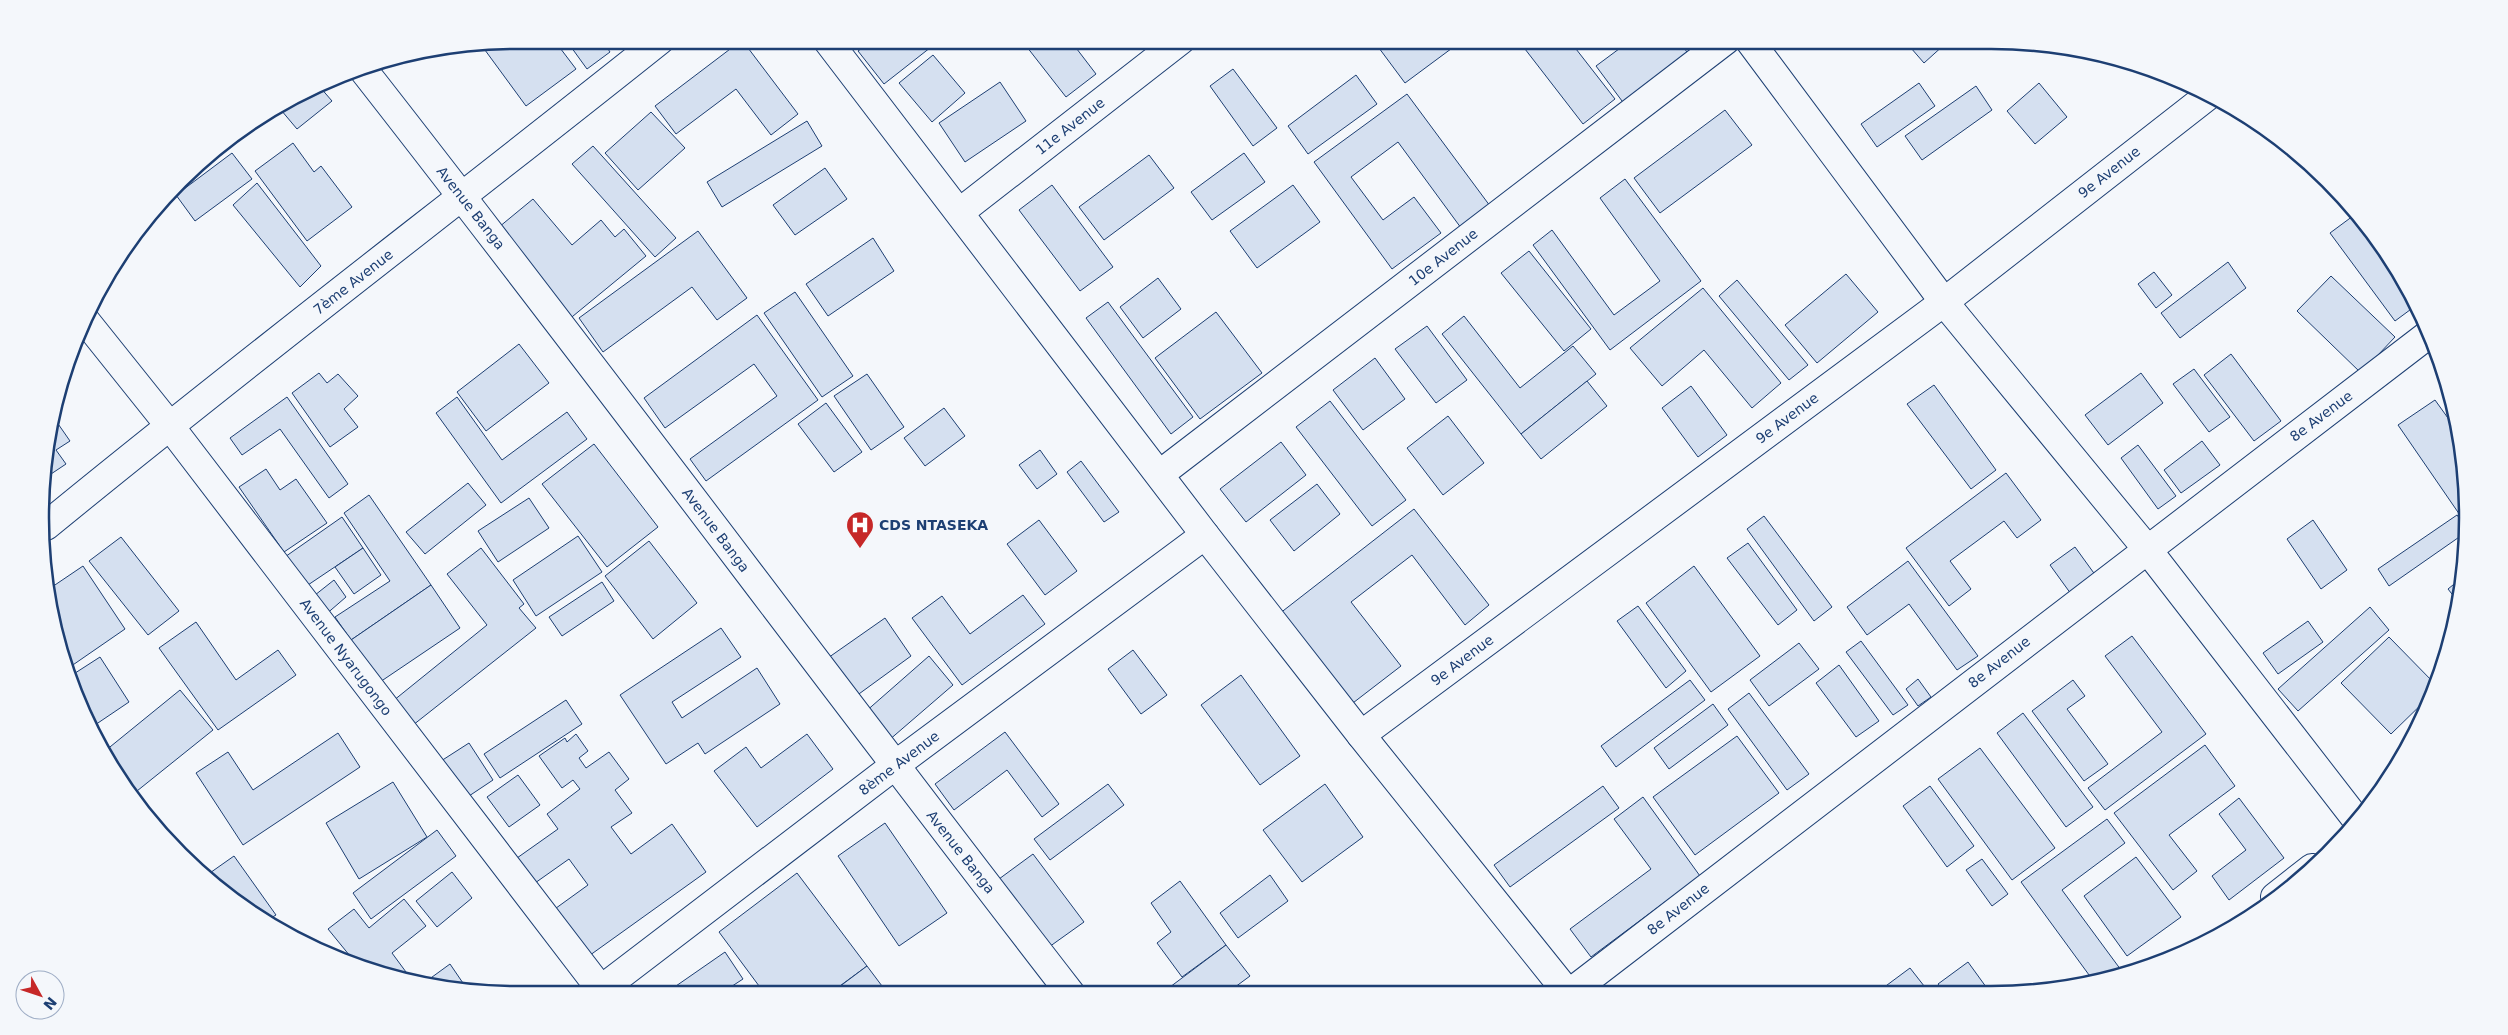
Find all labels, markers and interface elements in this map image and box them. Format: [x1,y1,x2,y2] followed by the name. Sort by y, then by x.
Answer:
[1032,94,1108,158] street label: 11e Avenue
[2075,143,2143,201] street label: 9e Avenue
[434,163,508,253] street label: Avenue Banga
[1405,225,1481,289] street label: 10e Avenue
[310,246,396,318] street label: 7ème Avenue
[2287,387,2355,445] street label: 8e Avenue
[1753,389,1821,447] street label: 9e Avenue
[679,485,753,575] street label: Avenue Banga
[845,510,875,549] hospital icon: CDS NTASEKA
[879,517,988,533] place label: CDS NTASEKA
[297,595,395,719] street label: Avenue Nyarugongo
[1428,631,1496,689] street label: 9e Avenue
[1965,633,2033,691] street label: 8e Avenue
[856,728,942,798] street label: 8ème Avenue
[924,807,998,897] street label: Avenue Banga
[1644,880,1712,938] street label: 8e Avenue
[15,970,65,1020] north arrow
[40,994,60,1013] text: N

